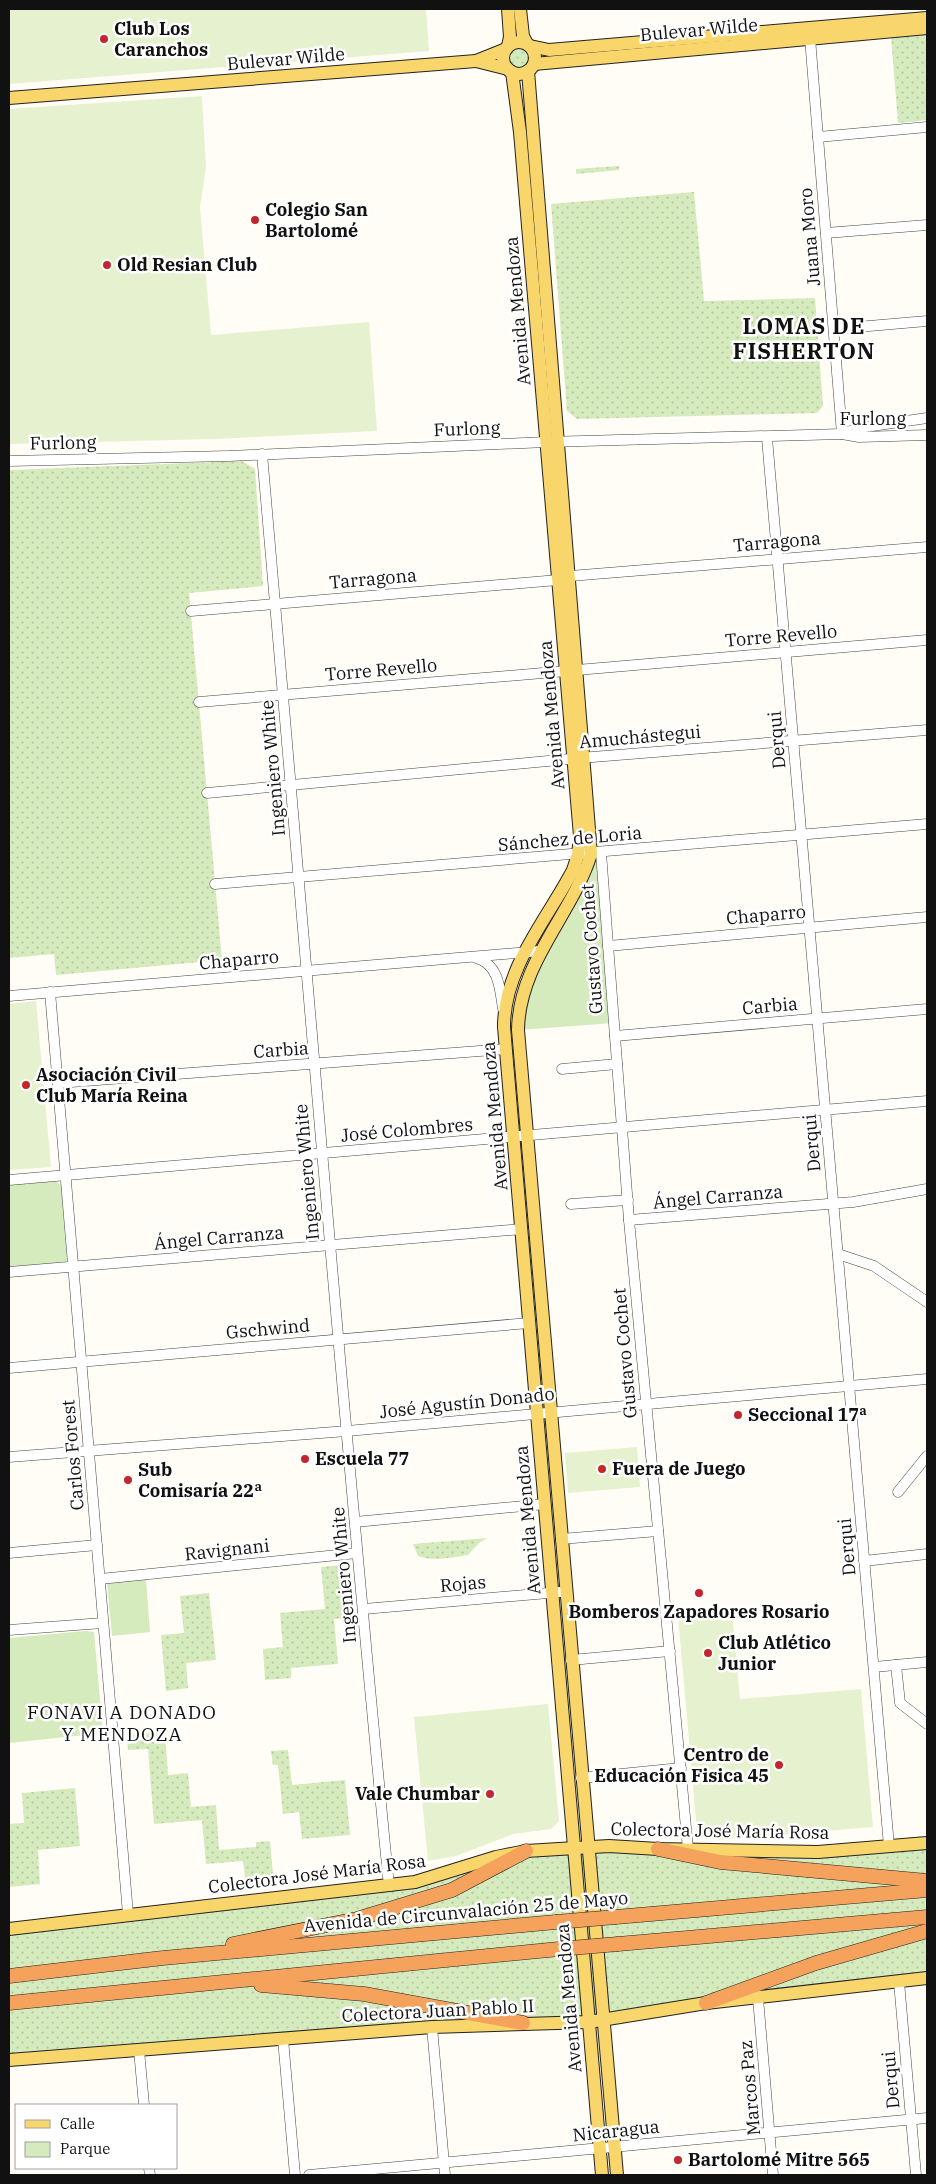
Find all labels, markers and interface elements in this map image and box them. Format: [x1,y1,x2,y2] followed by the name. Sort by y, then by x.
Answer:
[639,13,759,46] street label: Bulevar Wilde
[114,17,208,61] place label: Club Los Caranchos
[98,33,110,45] marker: Club Los Caranchos
[226,42,346,75] street label: Bulevar Wilde
[794,187,825,287] street label: Juana Moro
[265,198,368,242] place label: Colegio San Bartolomé
[249,214,261,226] marker: Colegio San Bartolomé
[500,235,535,387] street label: Avenida Mendoza
[117,253,257,276] place label: Old Resian Club
[101,259,113,271] marker: Old Resian Club
[733,311,875,365] district label: LOMAS DE FISHERTON
[840,407,907,430] street label: Furlong
[433,416,501,441] street label: Furlong
[29,430,97,455] street label: Furlong
[732,526,822,557] street label: Tarragona
[328,563,418,594] street label: Tarragona
[724,619,838,652] street label: Torre Revello
[534,639,569,791] street label: Avenida Mendoza
[324,653,438,686] street label: Torre Revello
[255,699,290,837] street label: Ingeniero White
[762,710,790,770] street label: Derqui
[578,720,702,753] street label: Amuchástegui
[497,821,643,856] street label: Sánchez de Loria
[575,883,608,1015] street label: Gustavo Cochet
[725,900,807,929] street label: Chaparro
[198,945,280,974] street label: Chaparro
[741,992,799,1019] street label: Carbia
[252,1036,310,1063] street label: Carbia
[477,1040,512,1192] street label: Avenida Mendoza
[36,1063,188,1107] place label: Asociación Civil Club María Reina
[20,1079,32,1091] marker: Asociación Civil Club María Reina
[289,1103,324,1241] street label: Ingeniero White
[340,1112,474,1147] street label: José Colombres
[797,1113,825,1173] street label: Derqui
[652,1179,784,1214] street label: Ángel Carranza
[153,1220,285,1255] street label: Ángel Carranza
[607,1287,642,1419] street label: Gustavo Cochet
[225,1313,311,1344] street label: Gschwind
[378,1382,556,1423] street label: José Agustín Donado
[56,1399,89,1511] street label: Carlos Forest
[748,1403,867,1426] place label: Seccional 17ª
[732,1409,744,1421] marker: Seccional 17ª
[510,1444,545,1596] street label: Avenida Mendoza
[315,1447,409,1470] place label: Escuela 77
[299,1453,311,1465] marker: Escuela 77
[612,1457,746,1480] place label: Fuera de Juego
[138,1458,262,1502] place label: Sub Comisaría 22ª
[596,1463,608,1475] marker: Fuera de Juego
[122,1474,134,1486] marker: Sub Comisaría 22ª
[326,1506,361,1644] street label: Ingeniero White
[832,1517,860,1577] street label: Derqui
[183,1534,271,1565] street label: Ravignani
[439,1570,487,1597] street label: Rojas
[693,1587,705,1599] marker: Bomberos Zapadores Rosario
[568,1600,830,1623] place label: Bomberos Zapadores Rosario
[718,1631,831,1675] place label: Club Atlético Junior
[702,1647,714,1659] marker: Club Atlético Junior
[27,1700,217,1746] district label: FONAVI A DONADO Y MENDOZA
[594,1743,769,1787] place label: Centro de Educación Fisica 45
[773,1759,785,1771] marker: Centro de Educación Fisica 45
[355,1782,480,1805] place label: Vale Chumbar
[484,1788,496,1800] marker: Vale Chumbar
[610,1817,830,1844] street label: Colectora José María Rosa
[207,1849,427,1898] street label: Colectora José María Rosa
[303,1886,629,1937] street label: Avenida de Circunvalación 25 de Mayo
[551,1922,586,2074] street label: Avenida Mendoza
[341,1994,535,2027] street label: Colectora Juan Pablo II
[734,2039,765,2137] street label: Marcos Paz
[876,2050,904,2110] street label: Derqui
[15,2104,178,2169] legend
[60,2114,95,2133] text: Calle
[571,2114,661,2146] street label: Nicaragua
[60,2139,110,2158] text: Parque
[688,2148,870,2171] place label: Bartolomé Mitre 565
[672,2154,684,2166] marker: Bartolomé Mitre 565

